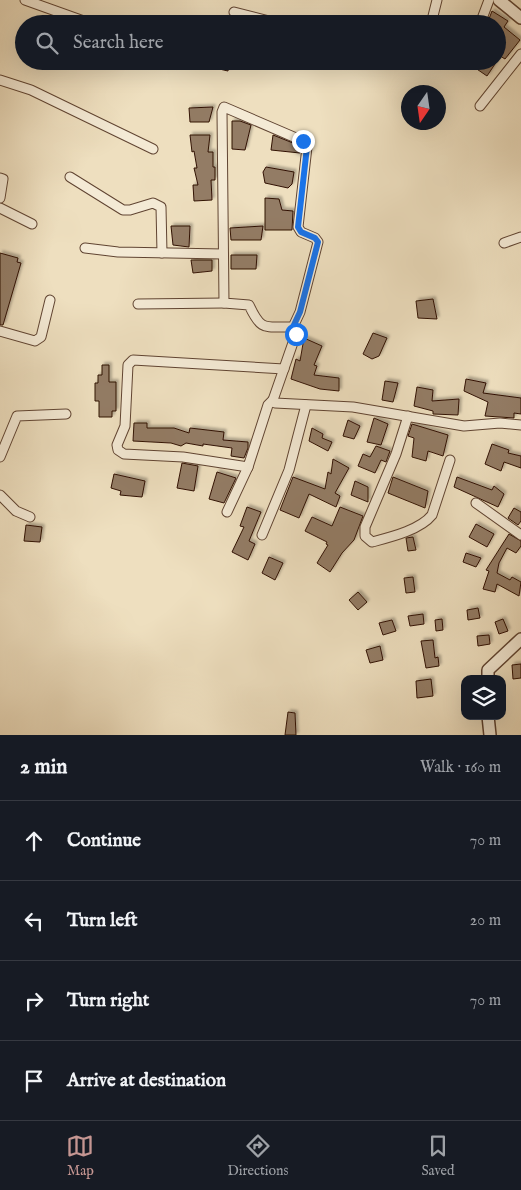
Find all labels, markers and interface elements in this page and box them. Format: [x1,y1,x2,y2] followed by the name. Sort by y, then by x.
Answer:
[15,15,506,70] search box
[33,29,61,57] icon: search
[73,31,164,55] text: Search here
[401,85,446,130] north arrow
[292,130,315,153] route end
[285,323,308,346] route start
[461,675,506,720] map controls
[461,675,506,720] button: layers
[20,754,67,781] text: 2 min
[420,758,501,778] text: Walk · 160 m
[20,827,48,855] icon: ahead
[67,829,141,853] text: Continue
[470,831,501,851] text: 70 m
[20,907,48,935] icon: left
[67,909,138,933] text: Turn left
[470,911,501,931] text: 20 m
[20,987,48,1015] icon: right
[67,989,149,1013] text: Turn right
[470,991,501,1011] text: 70 m
[20,1067,48,1095] icon: arrive
[67,1069,226,1093] text: Arrive at destination
[66,1132,94,1180] tab: Map
[227,1132,288,1180] tab: Directions
[421,1132,454,1180] tab: Saved

